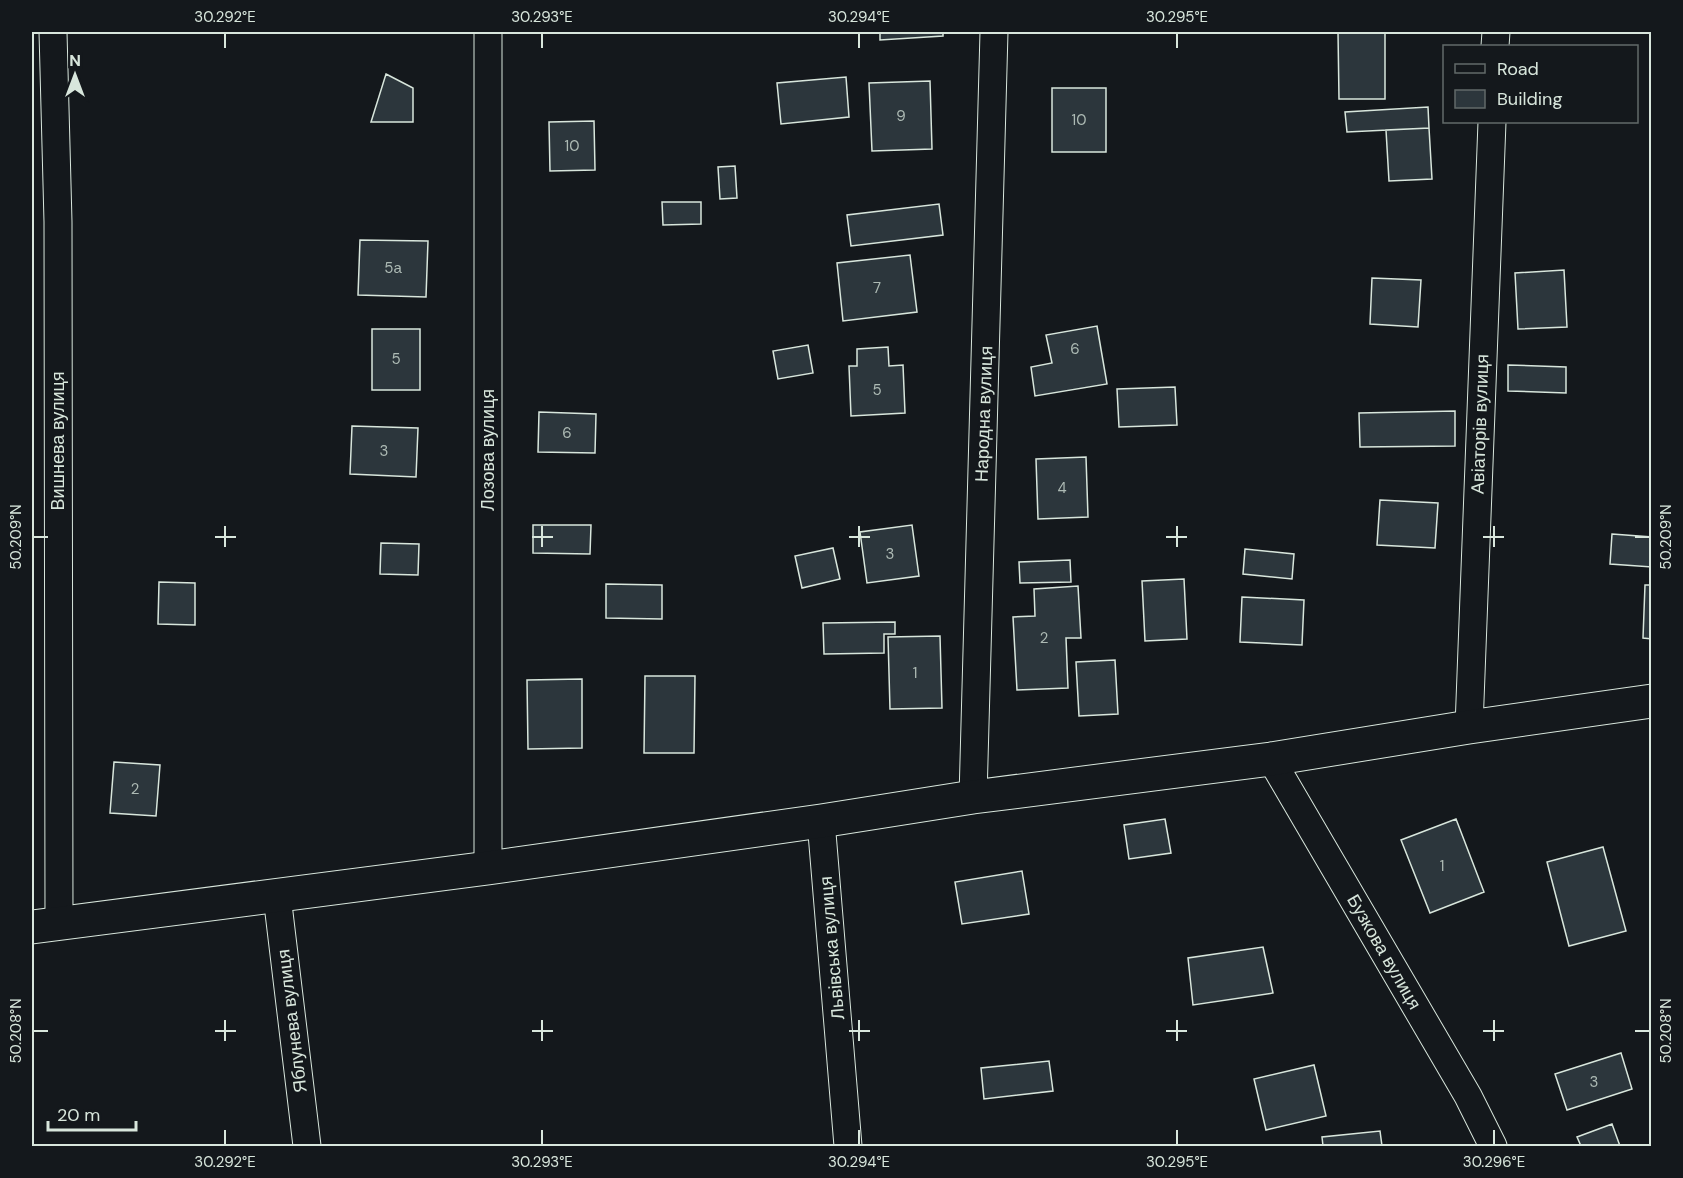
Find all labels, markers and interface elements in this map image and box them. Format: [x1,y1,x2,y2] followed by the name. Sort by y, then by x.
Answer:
[194,7,256,27] text: 30.292°E
[511,7,573,27] text: 30.293°E
[828,7,890,27] text: 30.294°E
[1146,7,1208,27] text: 30.295°E
[45,45,105,105] north arrow
[1443,45,1638,123] legend
[69,50,81,71] text: N
[1497,57,1539,81] text: Road
[1497,87,1562,111] text: Building
[896,106,906,126] house number: 9
[1072,110,1086,130] house number: 10
[565,136,579,156] house number: 10
[384,258,402,278] house number: 5а
[873,278,881,298] house number: 7
[1070,339,1080,359] house number: 6
[970,345,998,483] street label: Народна вулиця
[391,349,401,369] house number: 5
[1466,354,1494,494] street label: Авіаторів вулиця
[46,372,70,511] street label: Вишнева вулиця
[872,380,882,400] house number: 5
[476,389,500,511] street label: Лозова вулиця
[562,423,572,443] house number: 6
[380,441,388,461] house number: 3
[1057,478,1067,498] house number: 4
[6,504,26,570] text: 50.209°N
[1656,504,1676,570] text: 50.209°N
[886,544,894,564] house number: 3
[1040,628,1048,648] house number: 2
[913,663,917,683] house number: 1
[131,779,139,799] house number: 2
[1440,856,1444,876] house number: 1
[814,875,850,1021] street label: Львівська вулиця
[1341,890,1427,1014] street label: Бузкова вулиця
[271,948,313,1094] street label: Яблунева вулиця
[6,998,26,1064] text: 50.208°N
[1656,998,1676,1064] text: 50.208°N
[1590,1072,1598,1092] house number: 3
[48,1094,136,1132] scale bar
[57,1103,100,1127] text: 20 m
[194,1152,256,1172] text: 30.292°E
[511,1152,573,1172] text: 30.293°E
[828,1152,890,1172] text: 30.294°E
[1146,1152,1208,1172] text: 30.295°E
[1463,1152,1525,1172] text: 30.296°E

